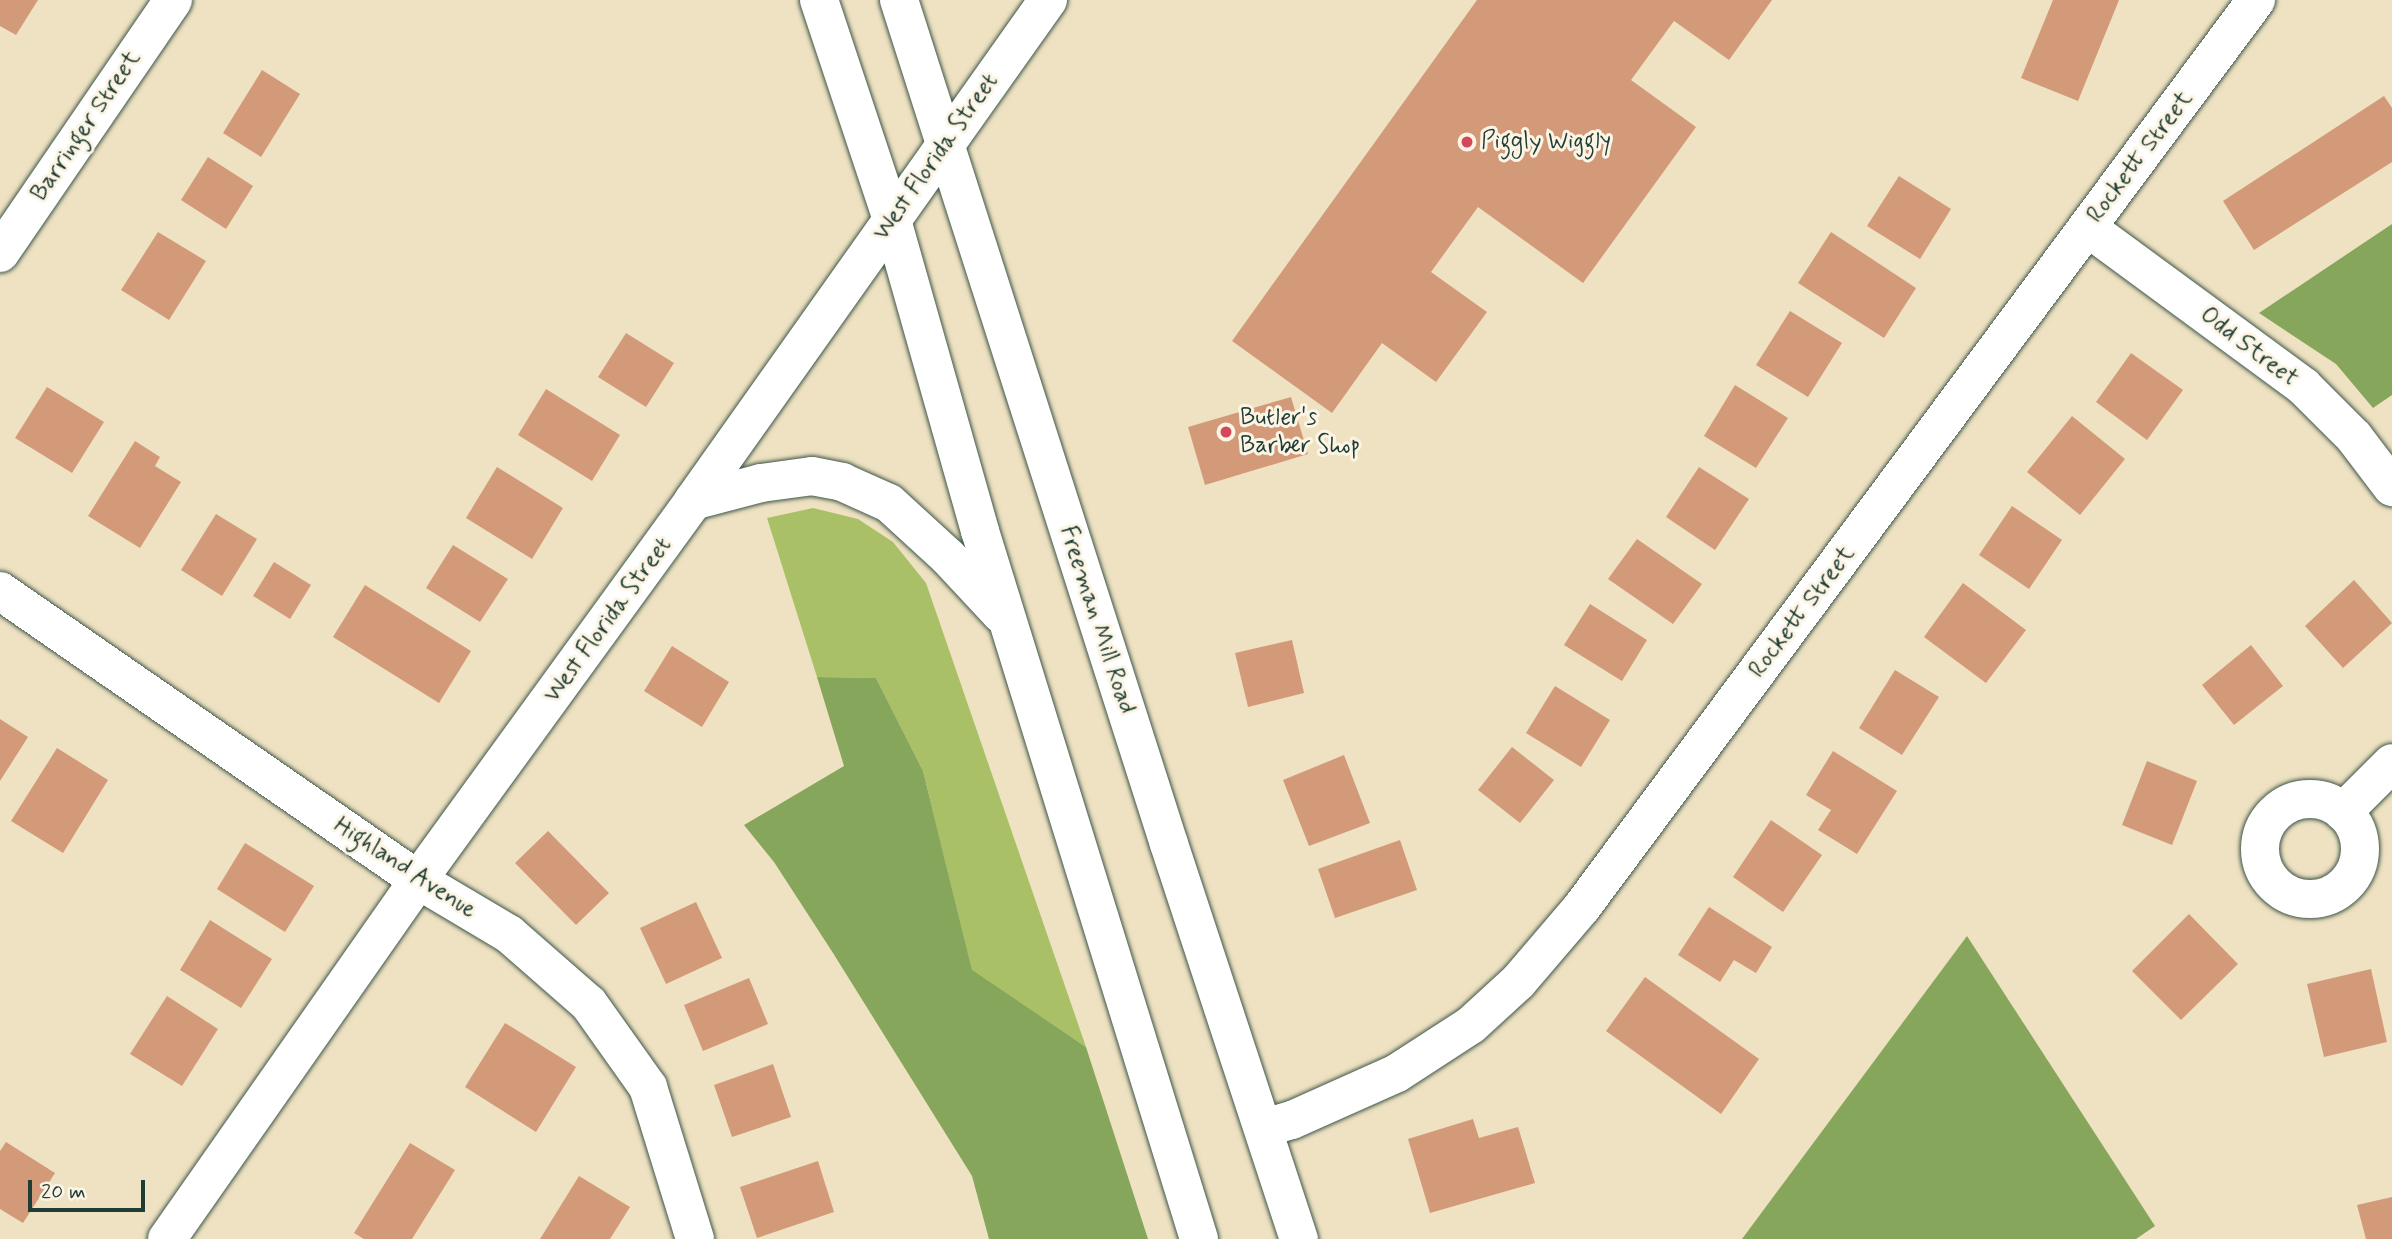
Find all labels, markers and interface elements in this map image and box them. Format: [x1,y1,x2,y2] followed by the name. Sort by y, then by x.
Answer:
[25,45,147,207] street label: Barringer Street
[866,66,1006,248] street label: West Florida Street
[2081,85,2199,229] street label: Rockett Street
[1481,128,1617,156] place label: Piggly Wiggly
[1459,134,1475,150] marker: Piggly Wiggly
[2195,301,2303,393] street label: Odd Street
[1240,404,1361,460] place label: Butler's Barber Shop
[1218,424,1234,440] marker: Butler's Barber Shop
[1053,523,1141,717] street label: Freeman Mill Road
[537,530,679,710] street label: West Florida Street
[1743,540,1861,684] street label: Rockett Street
[327,810,483,926] street label: Highland Avenue
[32,1166,149,1210] scale bar
[41,1178,86,1206] text: 20 m

